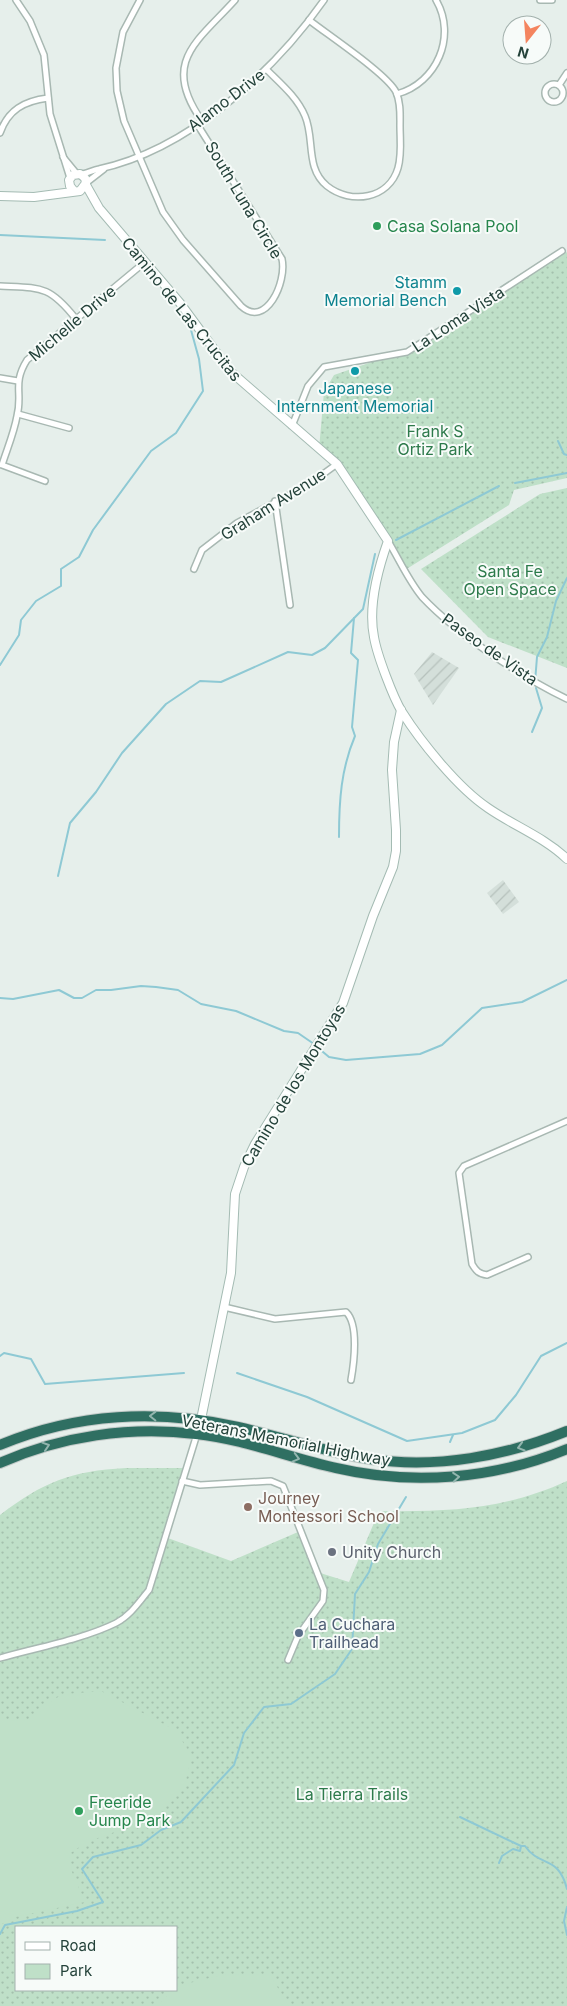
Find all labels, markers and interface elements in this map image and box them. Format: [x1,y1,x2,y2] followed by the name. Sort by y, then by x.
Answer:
[502,15,552,65] north arrow
[515,43,531,63] text: N
[183,64,269,136] street label: Alamo Drive
[201,138,287,262] street label: South Luna Circle
[387,216,518,236] place label: Casa Solana Pool
[371,220,383,232] marker: Casa Solana Pool
[118,233,246,385] street label: Camino de Las Crucitas
[324,272,447,310] place label: Stamm Memorial Bench
[24,281,120,365] street label: Michelle Drive
[408,282,508,356] street label: La Loma Vista
[451,285,463,297] marker: Stamm Memorial Bench
[349,365,361,377] marker: Japanese Internment Memorial
[277,378,433,416] place label: Japanese Internment Memorial
[397,421,473,459] park label: Frank S Ortiz Park
[217,464,329,544] street label: Graham Avenue
[464,561,556,599] park label: Santa Fe Open Space
[438,609,542,689] street label: Paseo de Vista
[236,1000,350,1170] street label: Camino de los Montoyas
[180,1410,392,1470] street label: Veterans Memorial Highway
[149,1411,156,1421] one-way arrow
[41,1442,49,1452] one-way arrow
[518,1442,526,1452] one-way arrow
[291,1452,300,1462] one-way arrow
[453,1471,461,1482] one-way arrow
[258,1488,399,1526] place label: Journey Montessori School
[242,1501,254,1513] marker: Journey Montessori School
[342,1542,441,1562] place label: Unity Church
[326,1546,338,1558] marker: Unity Church
[309,1614,395,1652] place label: La Cuchara Trailhead
[293,1627,305,1639] marker: La Cuchara Trailhead
[296,1784,408,1804] park label: La Tierra Trails
[89,1792,170,1830] place label: Freeride Jump Park
[73,1805,85,1817] marker: Freeride Jump Park
[15,1926,178,1991] legend
[60,1936,96,1955] text: Road
[60,1961,93,1980] text: Park

